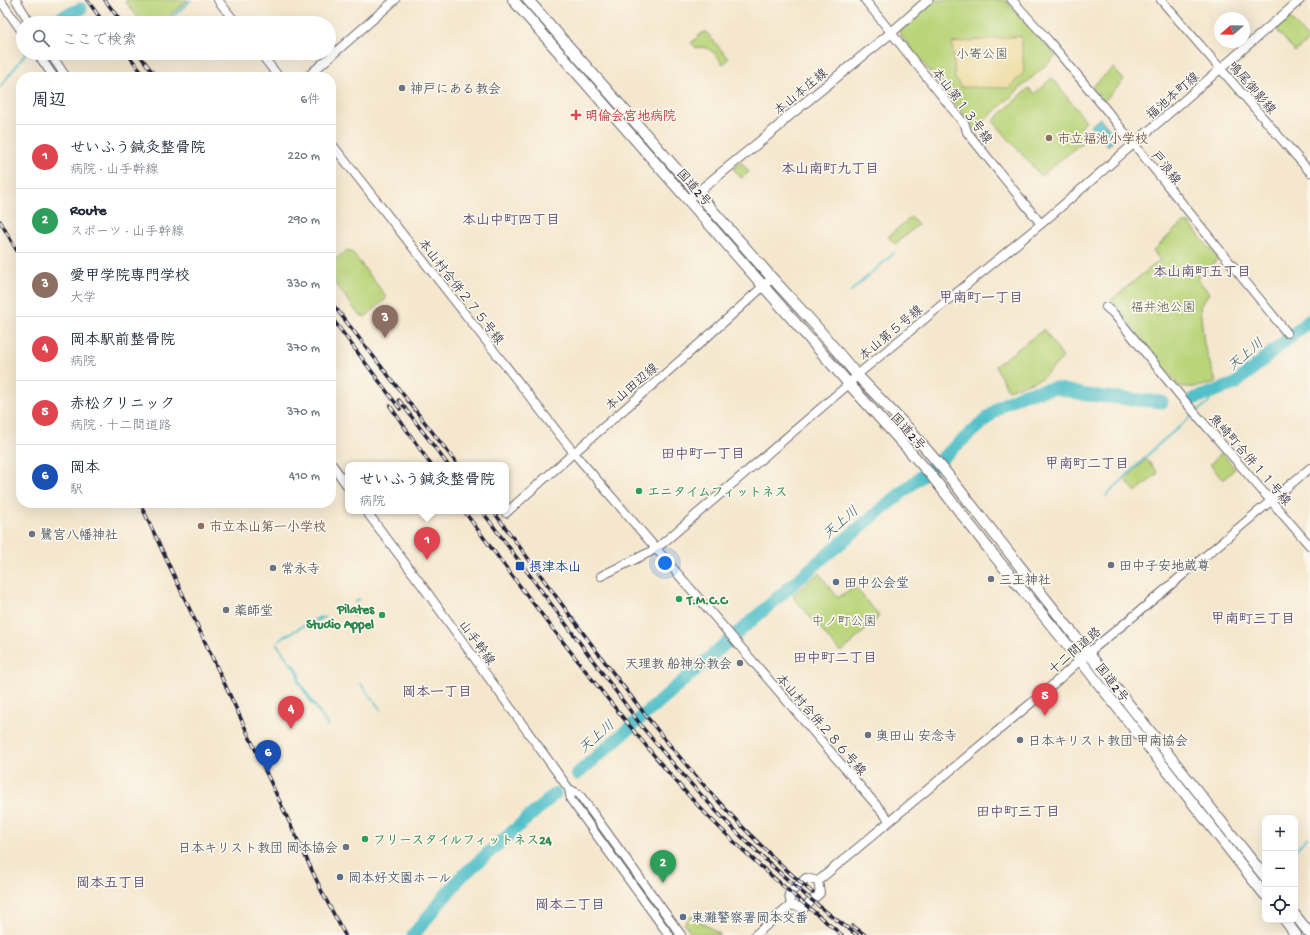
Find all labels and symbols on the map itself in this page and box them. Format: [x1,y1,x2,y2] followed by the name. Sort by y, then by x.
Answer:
[1214,12,1250,48] north arrow
[956,47,1008,63] park label: 小寄公園
[1224,59,1280,119] street label: 鳴尾御影線
[928,65,996,148] street label: 本山第１３号線
[772,66,832,120] street label: 本山本庄線
[1144,69,1204,124] street label: 福池本町線
[410,82,501,98] place label: 神戸にある教会
[397,83,407,93] marker: 神戸にある教会
[585,108,676,125] place label: 明倫会宮地病院
[570,109,582,121] marker: 明倫会宮地病院
[1057,132,1148,148] place label: 市立福池小学校
[1044,133,1054,143] marker: 市立福池小学校
[1147,148,1185,189] street label: 戸浪線
[781,161,879,179] district label: 本山南町九丁目
[673,166,714,211] street label: 国道2号
[462,213,560,230] district label: 本山中町四丁目
[414,236,507,349] street label: 本山村合併２７５号線
[1153,264,1251,282] district label: 本山南町五丁目
[939,290,1023,308] district label: 甲南町一丁目
[1130,300,1196,316] park label: 福井池公園
[856,302,927,365] street label: 本山第５号線
[372,305,398,338] pin: 3
[1225,336,1268,376] water label: 天上川
[603,360,663,415] street label: 本山田辺線
[886,410,929,455] street label: 国道2号
[1205,411,1295,510] street label: 魚崎町合併１１号線
[661,447,745,464] district label: 田中町一丁目
[1045,456,1129,474] district label: 甲南町二丁目
[634,486,644,496] marker: エニタイムフィットネス
[647,486,787,501] place label: エニタイムフィットネス
[820,504,863,544] water label: 天上川
[209,520,326,536] place label: 市立本山第一小学校
[196,521,206,531] marker: 市立本山第一小学校
[414,527,440,560] pin: 1
[40,528,118,544] place label: 鷺宮八幡神社
[27,529,37,539] marker: 鷺宮八幡神社
[655,553,675,573] your location
[1119,559,1210,575] place label: 田中子安地蔵尊
[514,560,526,572] marker: 摂津本山
[529,560,581,576] place label: 摂津本山
[1106,560,1116,570] marker: 田中子安地蔵尊
[281,562,320,578] place label: 常永寺
[268,563,278,573] marker: 常永寺
[999,573,1051,589] place label: 三王神社
[986,574,996,584] marker: 三王神社
[844,576,909,592] place label: 田中公会堂
[831,577,841,587] marker: 田中公会堂
[674,594,684,604] marker: T.M.C.C
[686,594,729,609] place label: T.M.C.C
[306,603,375,634] place label: Pilates Studio Appel
[234,604,273,620] place label: 薬師堂
[221,605,231,615] marker: 薬師堂
[377,610,387,620] marker: Pilates Studio Appel
[1211,611,1295,629] district label: 甲南町三丁目
[811,614,877,630] park label: 中ノ町公園
[455,618,498,670] street label: 山手幹線
[1046,624,1105,679] street label: 十二間道路
[793,651,877,668] district label: 田中町二丁目
[625,657,732,673] place label: 天理教 船神分教会
[735,658,745,668] marker: 天理教 船神分教会
[1091,660,1132,706] street label: 国道2号
[772,671,870,780] street label: 本山村合併２８６号線
[1032,683,1058,716] pin: 5
[402,685,472,702] district label: 岡本一丁目
[278,696,304,729] pin: 4
[576,718,619,758] water label: 天上川
[876,729,957,745] place label: 奥田山 安念寺
[863,730,873,740] marker: 奥田山 安念寺
[1028,734,1188,750] place label: 日本キリスト教団 甲南協会
[1015,735,1025,745] marker: 日本キリスト教団 甲南協会
[255,740,281,773] pin: 6
[976,805,1060,822] district label: 田中町三丁目
[360,834,370,844] marker: フリースタイルフィットネス24
[373,834,553,849] place label: フリースタイルフィットネス24
[178,841,338,857] place label: 日本キリスト教団 岡本協会
[341,842,351,852] marker: 日本キリスト教団 岡本協会
[650,850,676,883] pin: 2
[348,871,451,887] place label: 岡本好文園ホール
[335,872,345,882] marker: 岡本好文園ホール
[76,876,146,893] district label: 岡本五丁目
[535,898,605,915] district label: 岡本二丁目
[691,911,808,927] place label: 東灘警察署岡本交番
[678,912,688,922] marker: 東灘警察署岡本交番

